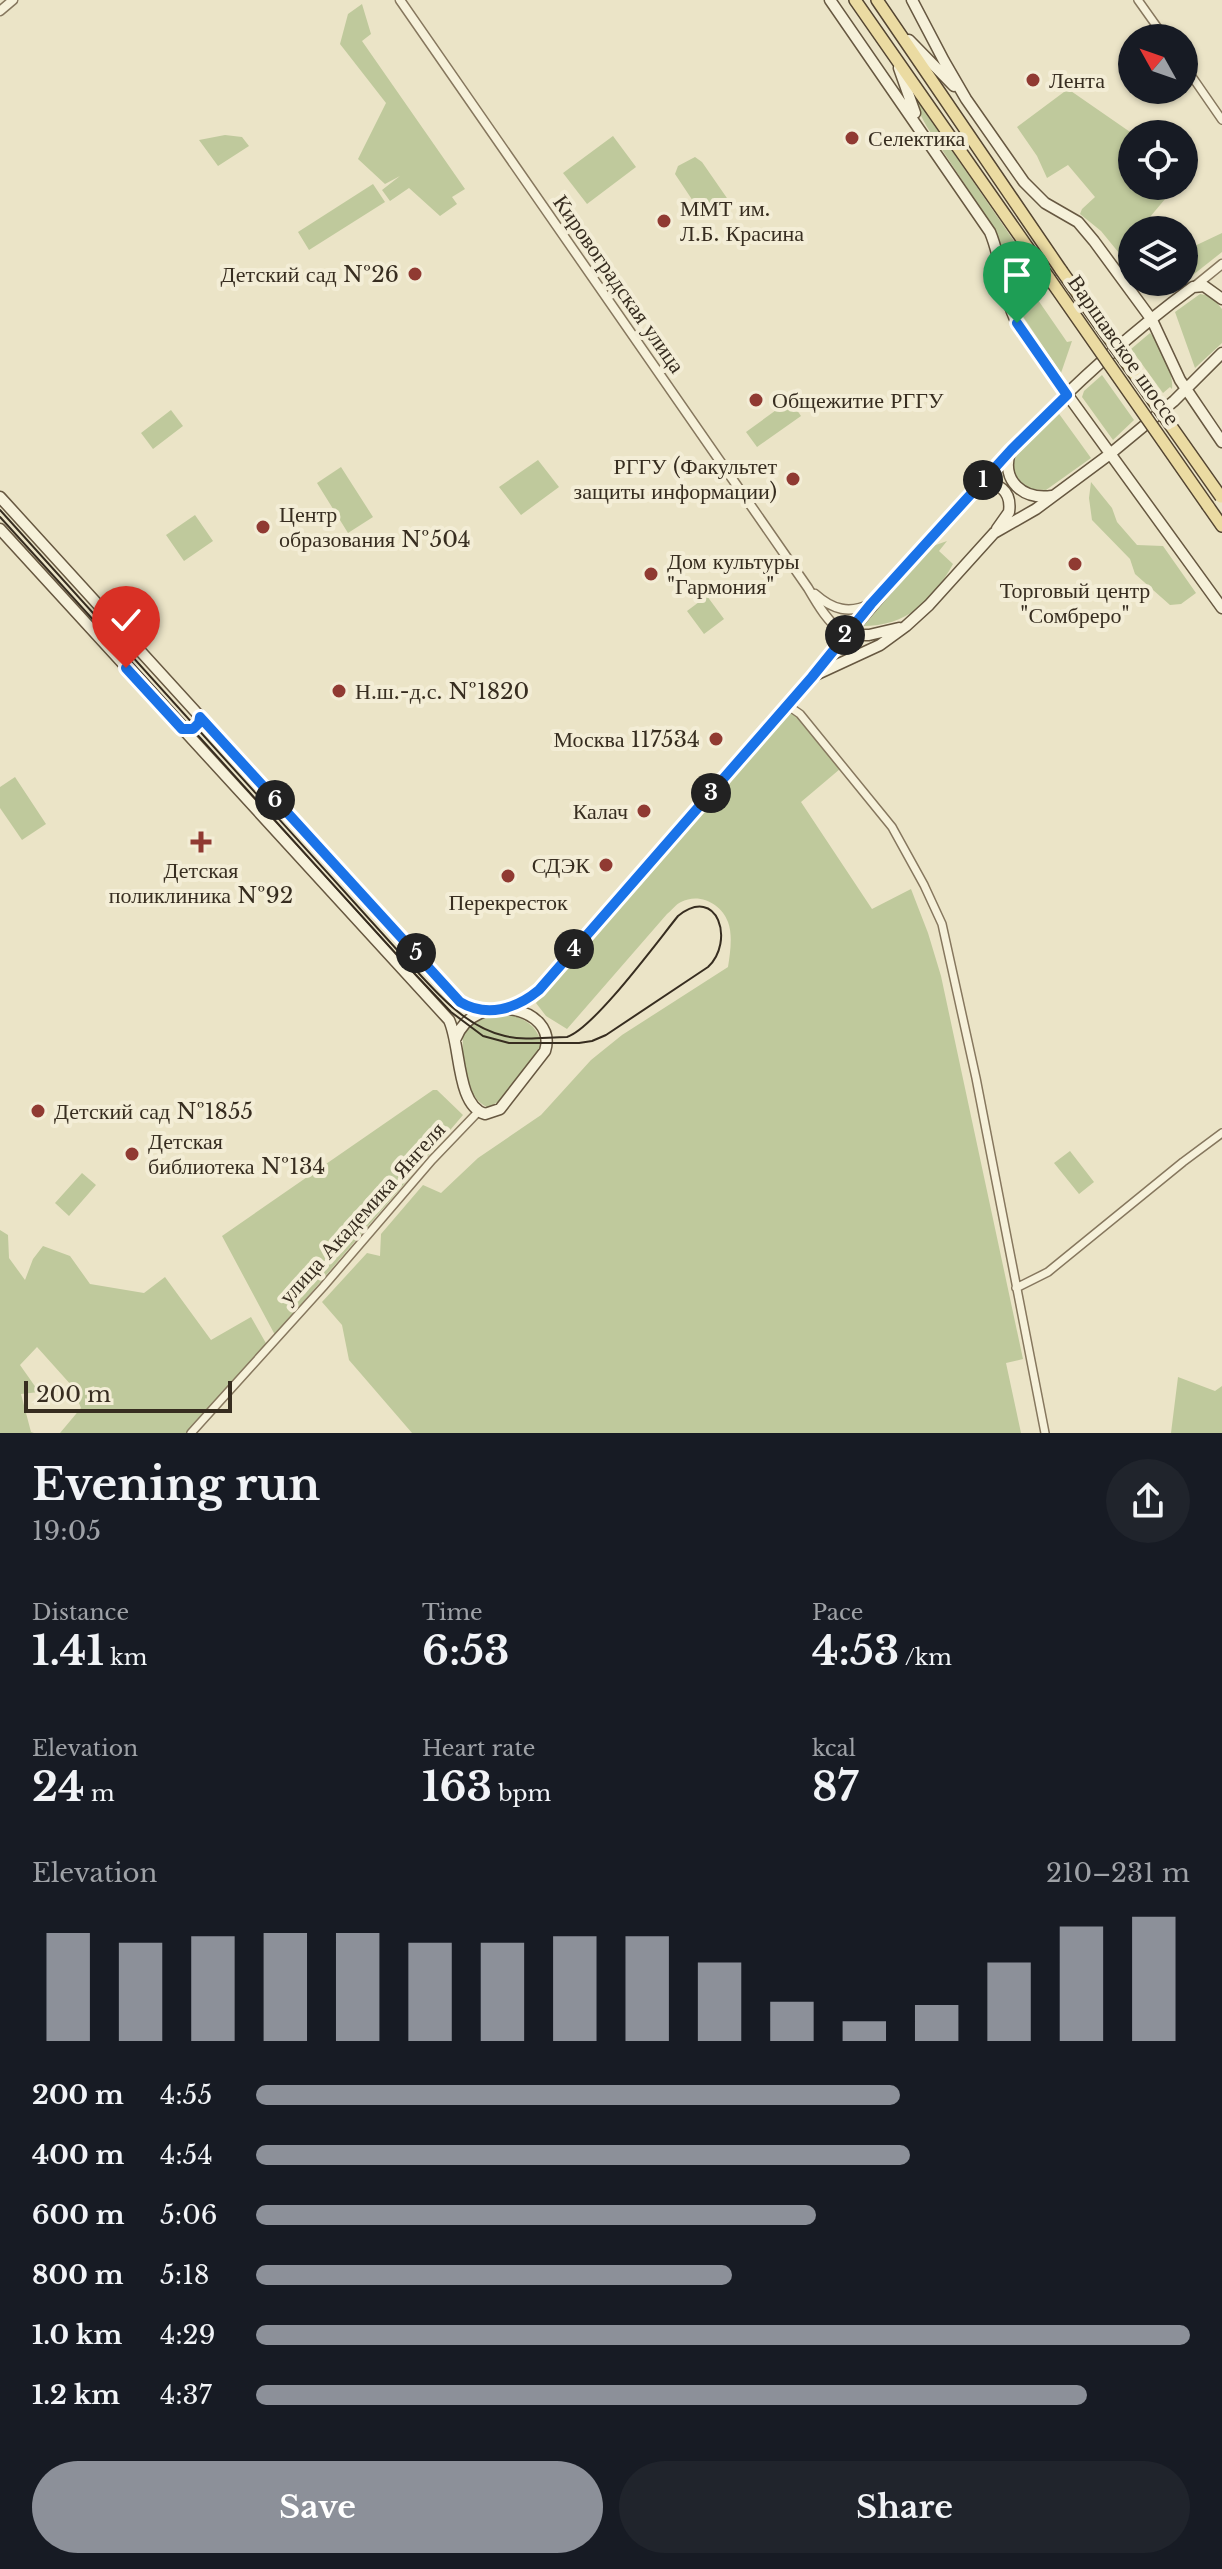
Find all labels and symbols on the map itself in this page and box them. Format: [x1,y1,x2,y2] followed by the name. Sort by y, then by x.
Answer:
[1118,24,1198,104] north arrow
[1049,67,1105,94] place label: Лента
[1024,71,1042,89] marker: Лента
[868,125,966,152] place label: Селектика
[843,129,861,147] marker: Селектика
[547,190,691,378] street label: Кировоградская улица
[680,195,804,247] place label: ММТ им. Л.Б. Красина
[655,212,673,230] marker: ММТ им. Л.Б. Красина
[983,241,1051,323] pin
[220,261,399,288] place label: Детский сад №26
[406,265,424,283] marker: Детский сад №26
[1062,270,1186,430] street label: Варшавское шоссе
[772,387,944,414] place label: Общежитие РГГУ
[747,391,765,409] marker: Общежитие РГГУ
[573,453,777,505] place label: РГГУ (Факультет защиты информации)
[963,460,1003,500] pin: 1
[784,470,802,488] marker: РГГУ (Факультет защиты информации)
[279,501,471,553] place label: Центр образования №504
[254,518,272,536] marker: Центр образования №504
[667,548,800,600] place label: Дом культуры "Гармония"
[1066,555,1084,573] marker: Торговый центр "Сомбреро"
[642,565,660,583] marker: Дом культуры "Гармония"
[1000,577,1150,629] place label: Торговый центр "Сомбреро"
[92,586,160,668] pin
[825,615,865,655] pin: 2
[355,678,529,705] place label: Н.ш.-д.с. №1820
[330,682,348,700] marker: Н.ш.-д.с. №1820
[554,726,700,753] place label: Москва 117534
[707,730,725,748] marker: Москва 117534
[691,773,731,813] pin: 3
[255,780,295,820] pin: 6
[573,798,628,825] place label: Калач
[635,802,653,820] marker: Калач
[190,831,212,853] marker: Детская поликлиника №92
[532,852,590,879] place label: СДЭК
[597,856,615,874] marker: СДЭК
[109,857,293,909] place label: Детская поликлиника №92
[499,867,517,885] marker: Перекресток
[448,889,568,916] place label: Перекресток
[554,929,594,969] pin: 4
[396,933,436,973] pin: 5
[54,1098,253,1125] place label: Детский сад №1855
[29,1102,47,1120] marker: Детский сад №1855
[273,1116,451,1310] street label: улица Академика Янгеля
[148,1128,325,1180] place label: Детская библиотека №134
[123,1145,141,1163] marker: Детская библиотека №134
[24,1377,232,1413] scale bar

